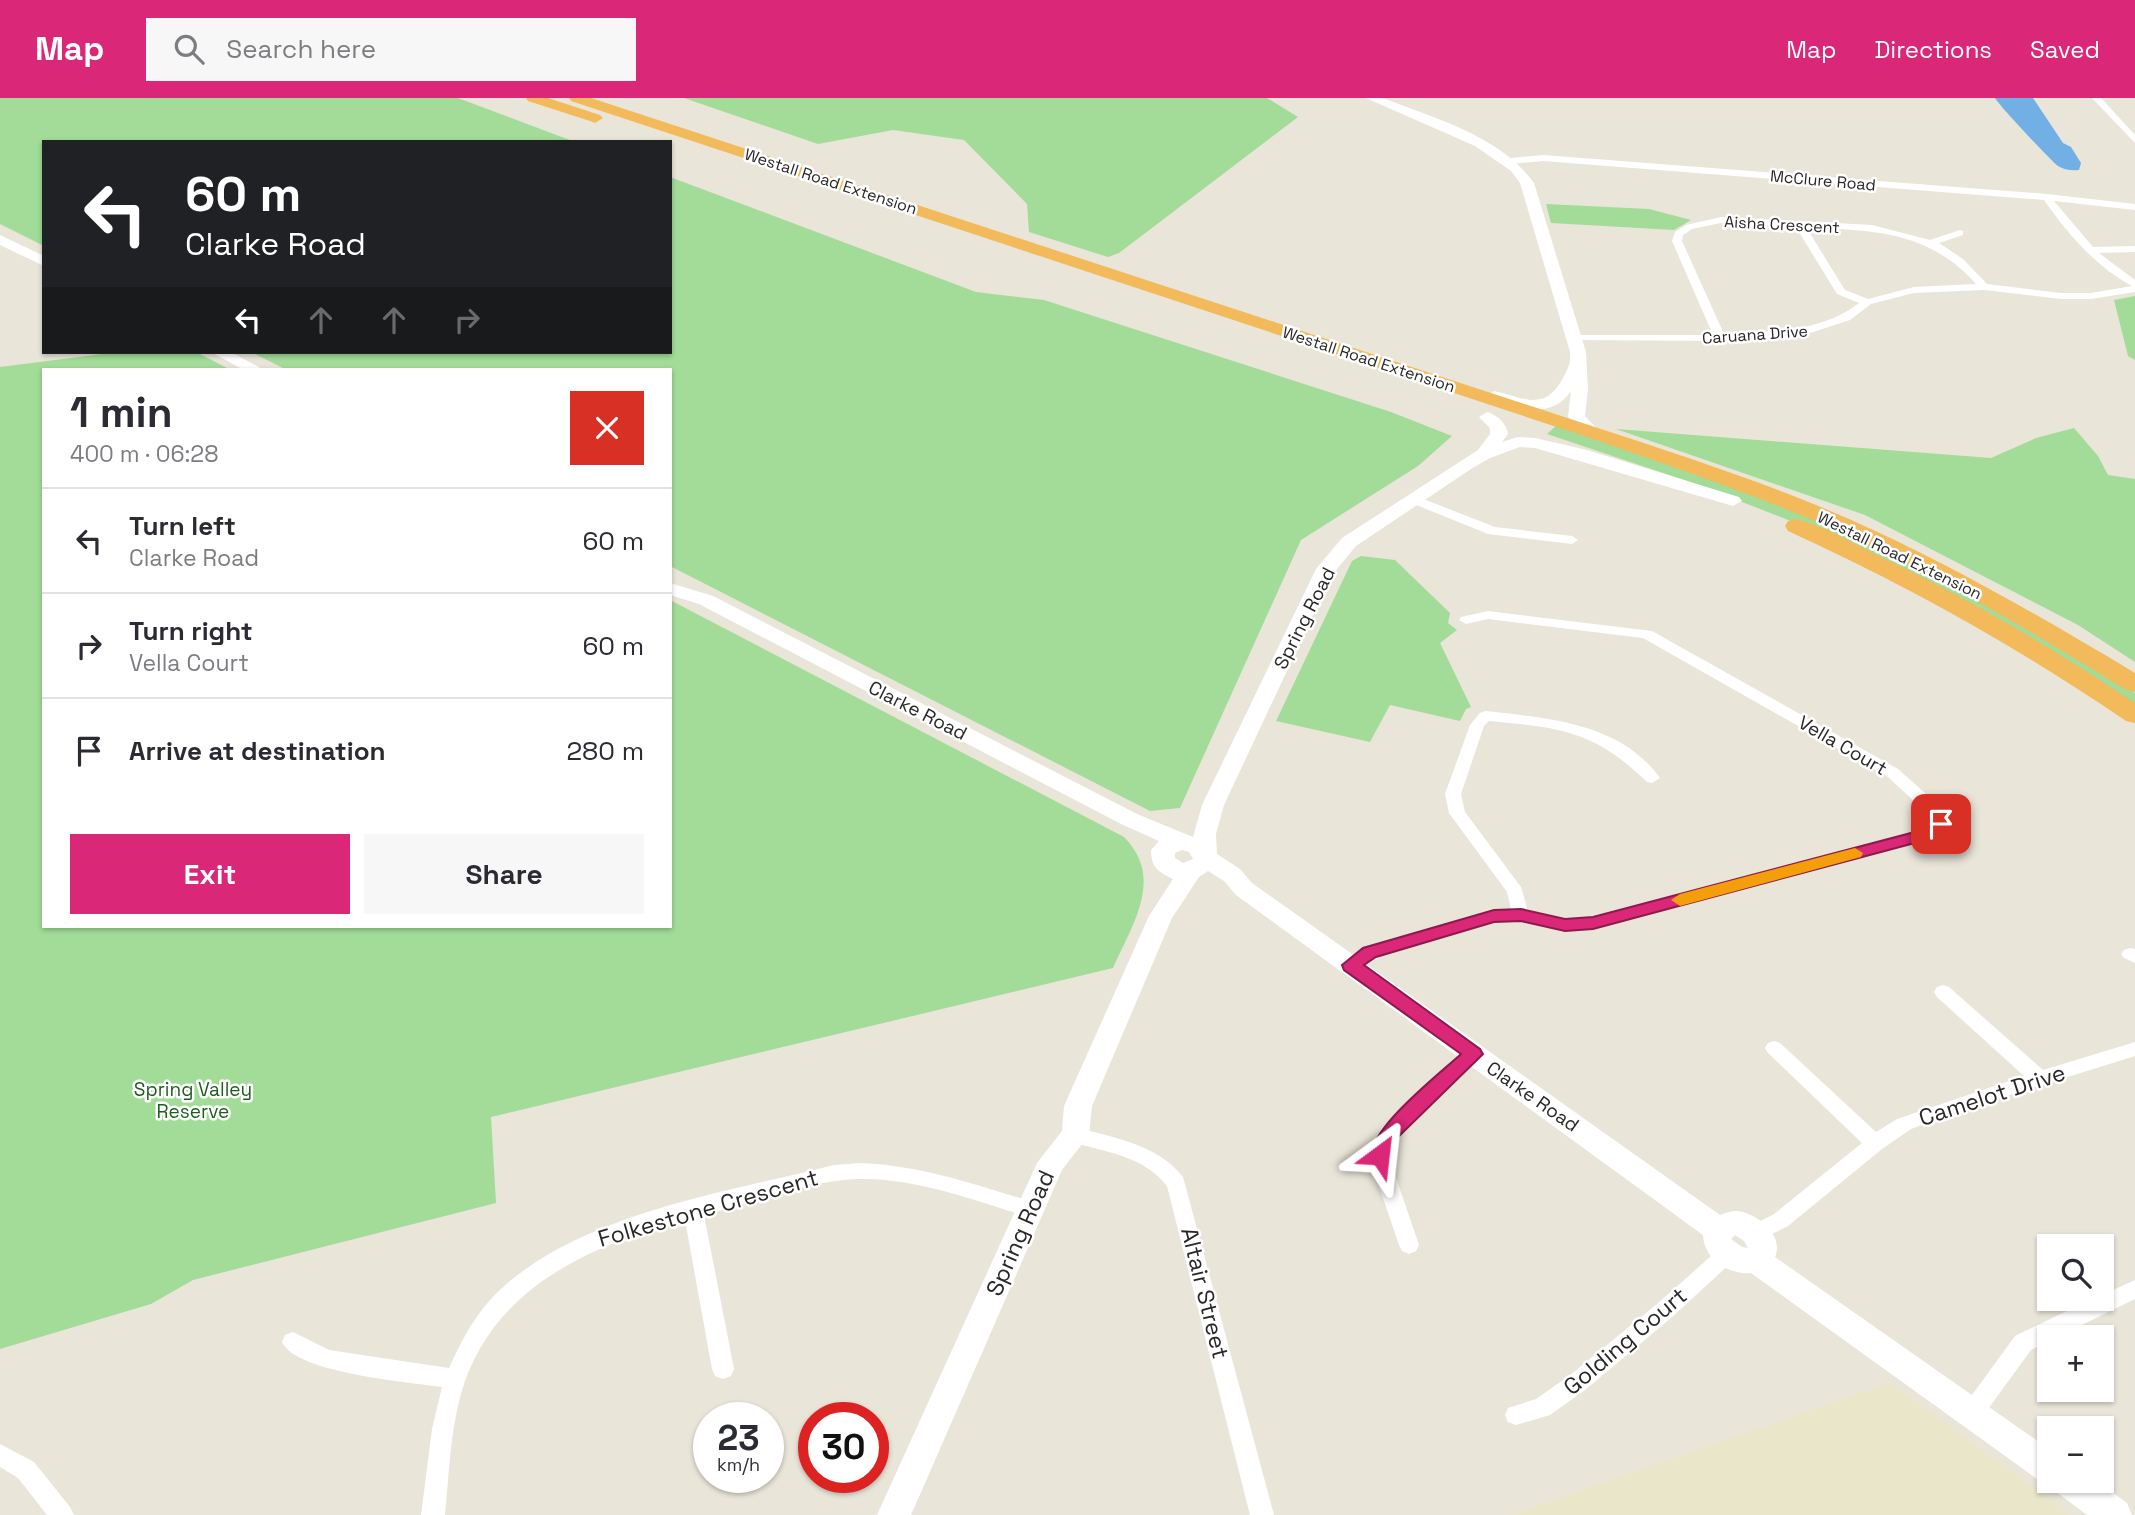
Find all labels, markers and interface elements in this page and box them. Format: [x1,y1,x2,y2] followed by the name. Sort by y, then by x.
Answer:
[146,18,636,81] search box
[35,28,104,70] text: Map
[170,30,208,68] icon: search
[226,32,376,66] text: Search here
[1786,34,1836,65] text: Map
[1874,34,1992,65] text: Directions
[2030,34,2100,65] text: Saved
[742,144,920,219] street label: Westall Road Extension
[185,163,301,225] text: 60 m
[1769,165,1877,196] street label: McClure Road
[70,168,161,259] icon: left
[1724,211,1840,238] street label: Aisha Crescent
[185,224,366,264] text: Clarke Road
[229,301,267,339] icon: left
[302,301,340,339] icon: ahead
[375,301,413,339] icon: ahead
[448,301,486,339] icon: right
[1701,320,1809,349] street label: Caruana Drive
[1280,322,1458,397] street label: Westall Road Extension
[70,386,173,439] text: 1 min
[570,391,644,465] button: close
[70,439,219,469] text: 400 m · 06:28
[1814,507,1985,604] street label: Westall Road Extension
[129,509,236,543] text: Turn left
[70,522,108,560] icon: left
[582,524,644,558] text: 60 m
[129,543,259,573] text: Clarke Road
[1268,563,1341,673] street label: Spring Road
[129,614,253,648] text: Turn right
[70,627,108,665] icon: right
[582,629,644,663] text: 60 m
[129,648,249,678] text: Vella Court
[864,675,971,746] street label: Clarke Road
[1794,710,1892,781] street label: Vella Court
[70,732,108,770] icon: arrive
[129,734,386,768] text: Arrive at destination
[566,734,644,768] text: 280 m
[1911,794,1971,854] pin
[1922,805,1960,843] icon: arrive
[70,834,350,914] button: Exit
[364,834,644,914] button: Share
[1482,1055,1584,1137] street label: Clarke Road
[1915,1057,2069,1133] street label: Camelot Drive
[134,1077,252,1124] park label: Spring Valley Reserve
[1343,1118,1417,1192] position arrow
[594,1162,822,1254] street label: Folkestone Crescent
[979,1165,1061,1301] street label: Spring Road
[1174,1224,1236,1362] street label: Altair Street
[2037,1234,2114,1493] map controls
[2037,1234,2114,1311] button: search
[1557,1280,1693,1402] street label: Golding Court
[2037,1325,2114,1402] button: +
[798,1402,889,1493] speed limit sign: 30
[717,1416,760,1460] text: 23
[2037,1416,2114,1493] button: −
[717,1453,760,1476] text: km/h

